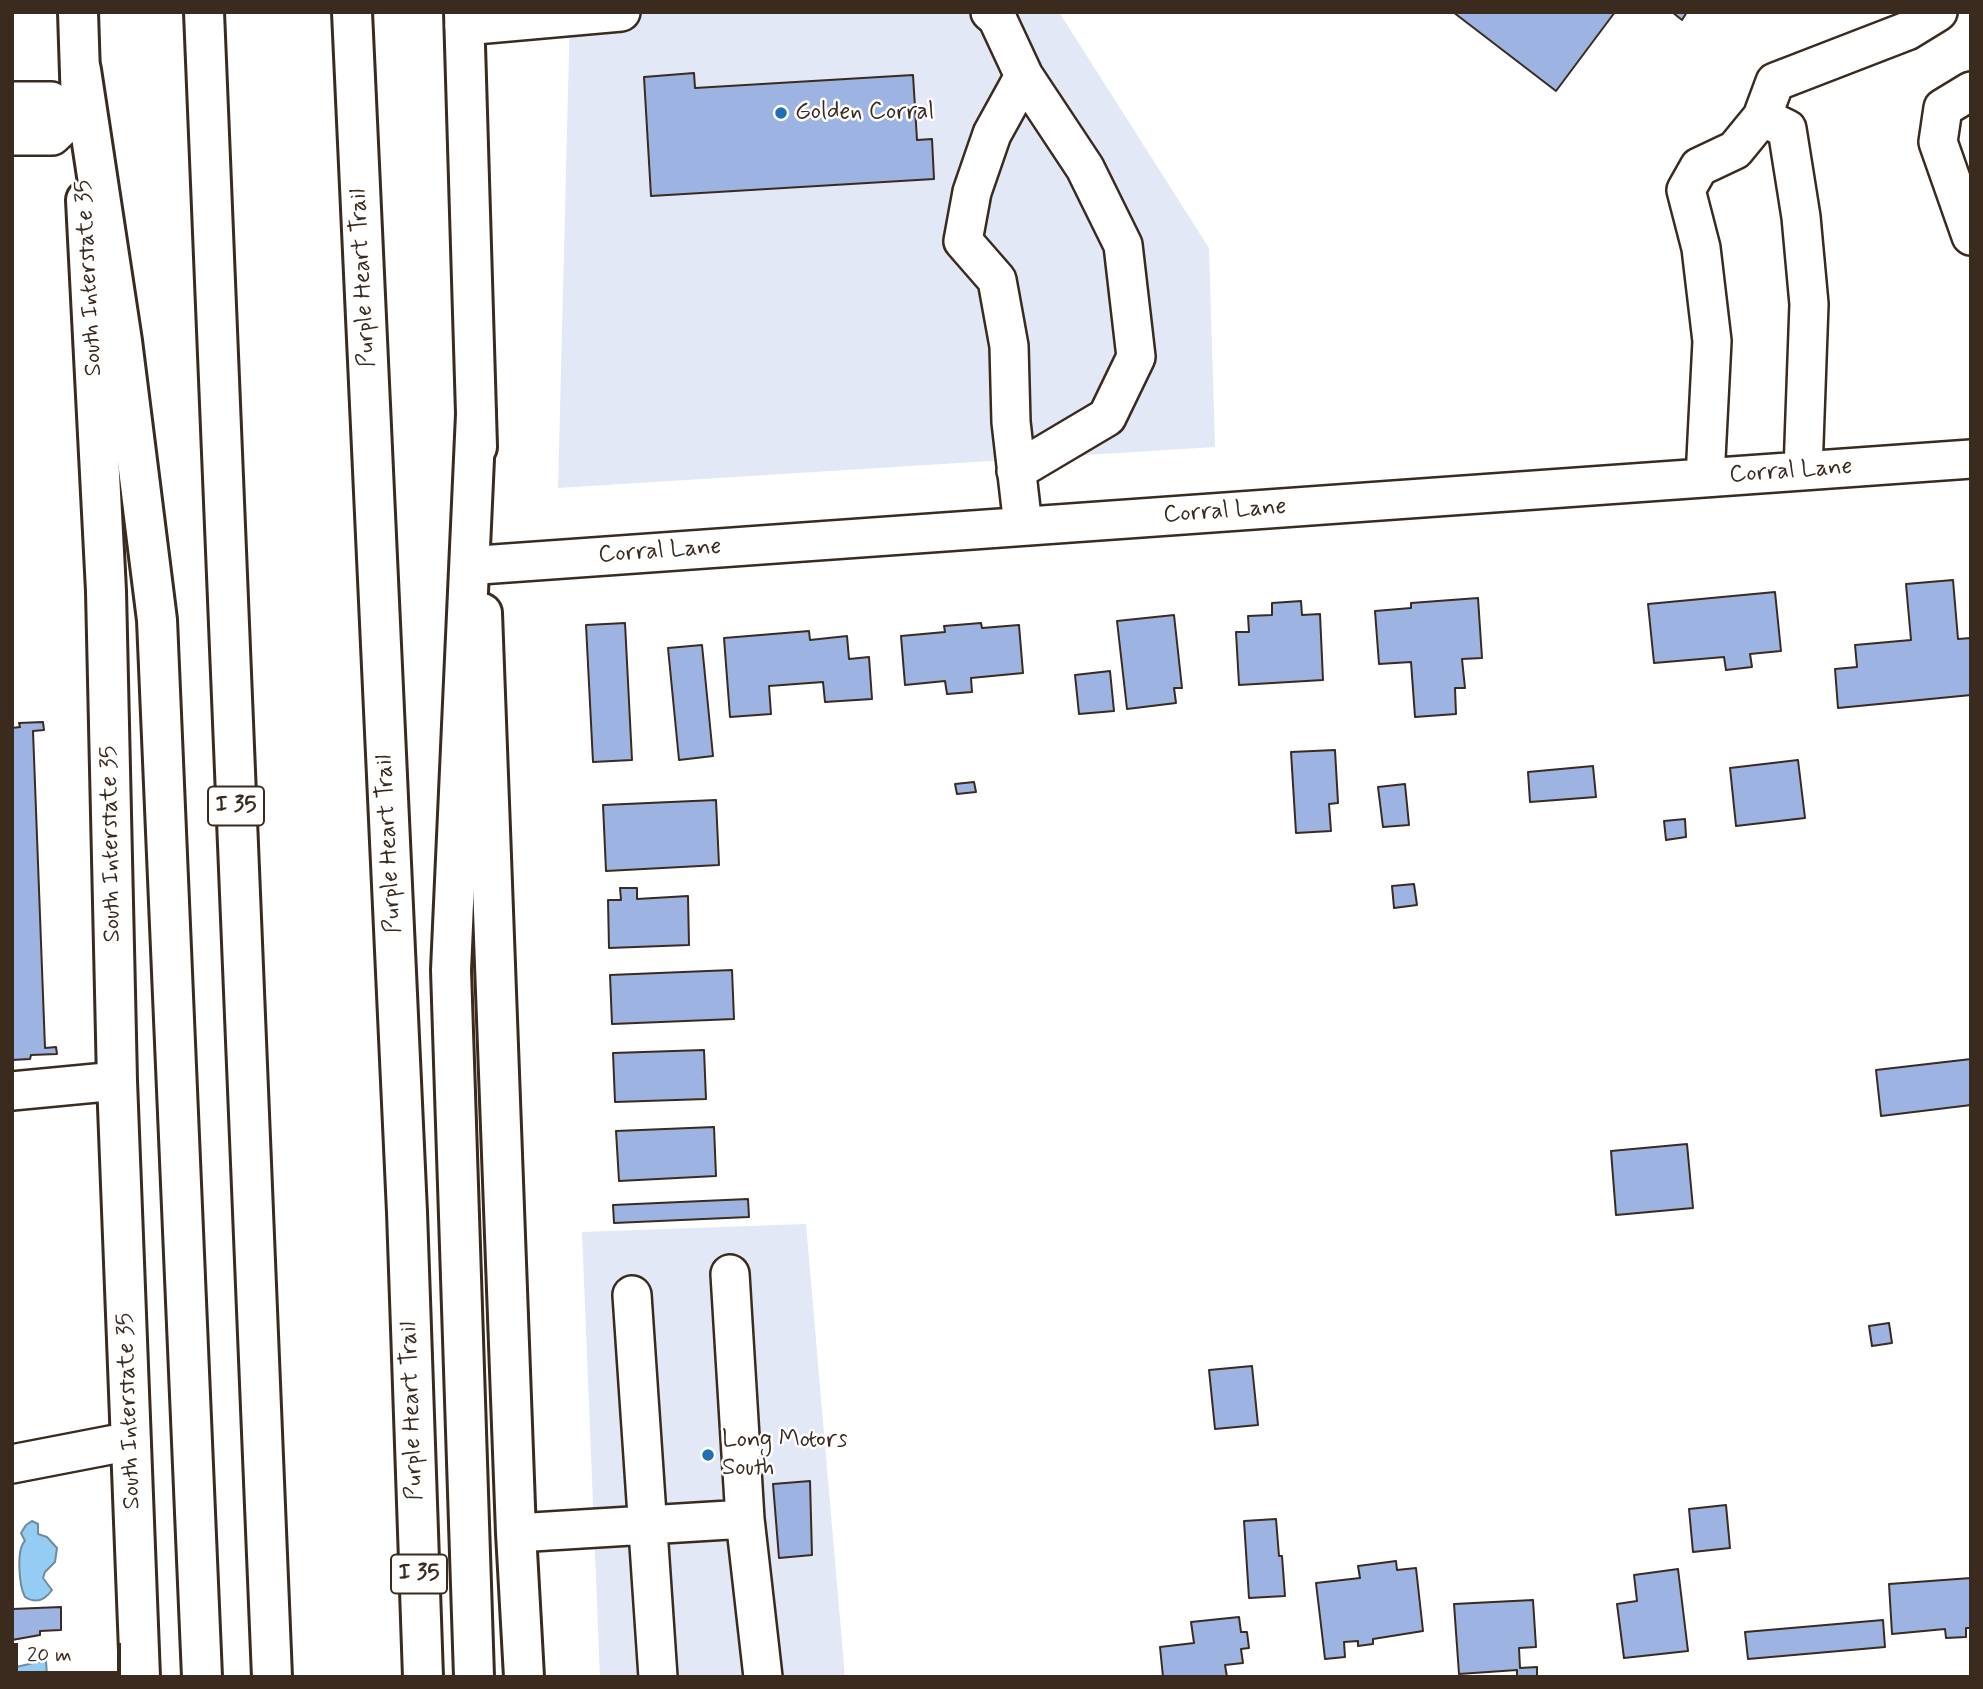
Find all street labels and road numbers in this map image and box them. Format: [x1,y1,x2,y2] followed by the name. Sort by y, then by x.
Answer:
[70,179,110,377] street label: South Interstate 35
[345,188,383,368] street label: Purple Heart Trail
[1728,453,1854,491] street label: Corral Lane
[1162,493,1288,531] street label: Corral Lane
[597,533,723,571] street label: Corral Lane
[96,745,128,943] street label: South Interstate 35
[371,754,409,934] street label: Purple Heart Trail
[208,786,264,826] road number: I 35
[112,1312,148,1510] street label: South Interstate 35
[395,1321,431,1501] street label: Purple Heart Trail
[391,1554,447,1594] road number: I 35

